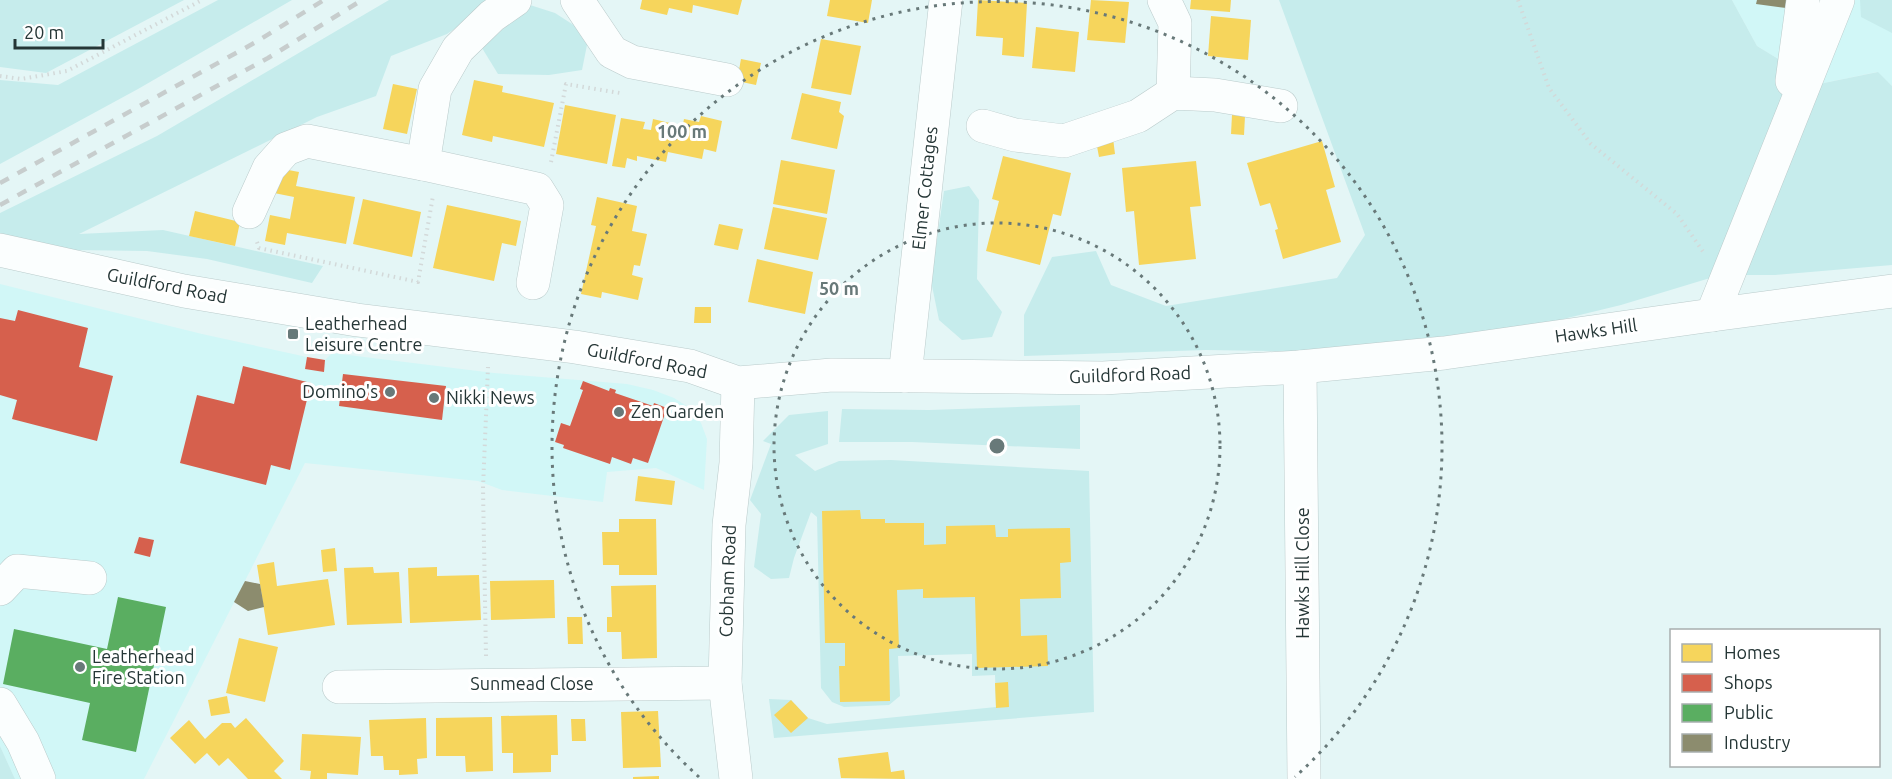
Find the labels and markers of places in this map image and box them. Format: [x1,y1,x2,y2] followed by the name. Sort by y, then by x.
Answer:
[305,313,422,354] place label: Leatherhead Leisure Centre
[286,327,300,341] marker: Leatherhead Leisure Centre
[302,381,378,401] place label: Domino's
[383,385,397,399] marker: Domino's
[446,387,535,407] place label: Nikki News
[427,391,441,405] marker: Nikki News
[631,401,724,421] place label: Zen Garden
[612,405,626,419] marker: Zen Garden
[987,436,1007,456] centre of rings
[92,646,194,687] place label: Leatherhead Fire Station
[73,660,87,674] marker: Leatherhead Fire Station

